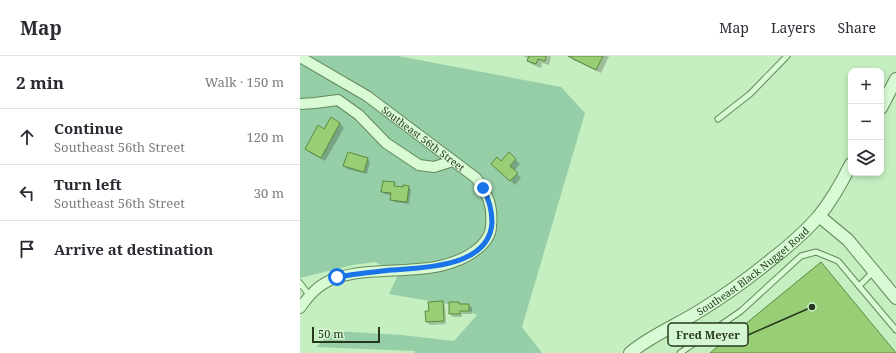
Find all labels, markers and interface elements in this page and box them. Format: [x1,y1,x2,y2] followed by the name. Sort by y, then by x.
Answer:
[20,15,62,41] text: Map
[719,18,749,37] text: Map
[771,18,816,37] text: Layers
[838,18,876,37] text: Share
[848,68,884,176] map controls
[848,68,884,104] button: +
[16,71,64,94] text: 2 min
[205,73,284,91] text: Walk · 150 m
[379,102,468,175] street label: Southeast 56th Street
[848,104,884,140] button: −
[54,118,123,138] text: Continue
[16,126,38,148] icon: ahead
[247,128,284,146] text: 120 m
[54,138,185,156] text: Southeast 56th Street
[848,140,884,176] button: layers
[54,174,122,194] text: Turn left
[474,179,492,197] route end
[16,182,38,204] icon: left
[254,184,284,202] text: 30 m
[54,194,185,212] text: Southeast 56th Street
[694,224,812,318] street label: Southeast Black Nugget Road
[16,238,38,260] icon: arrive
[54,239,213,259] text: Arrive at destination
[328,268,346,286] route start
[668,323,748,346] callout: Fred Meyer
[312,325,380,344] scale bar
[318,326,344,341] text: 50 m
[676,327,740,342] text: Fred Meyer

